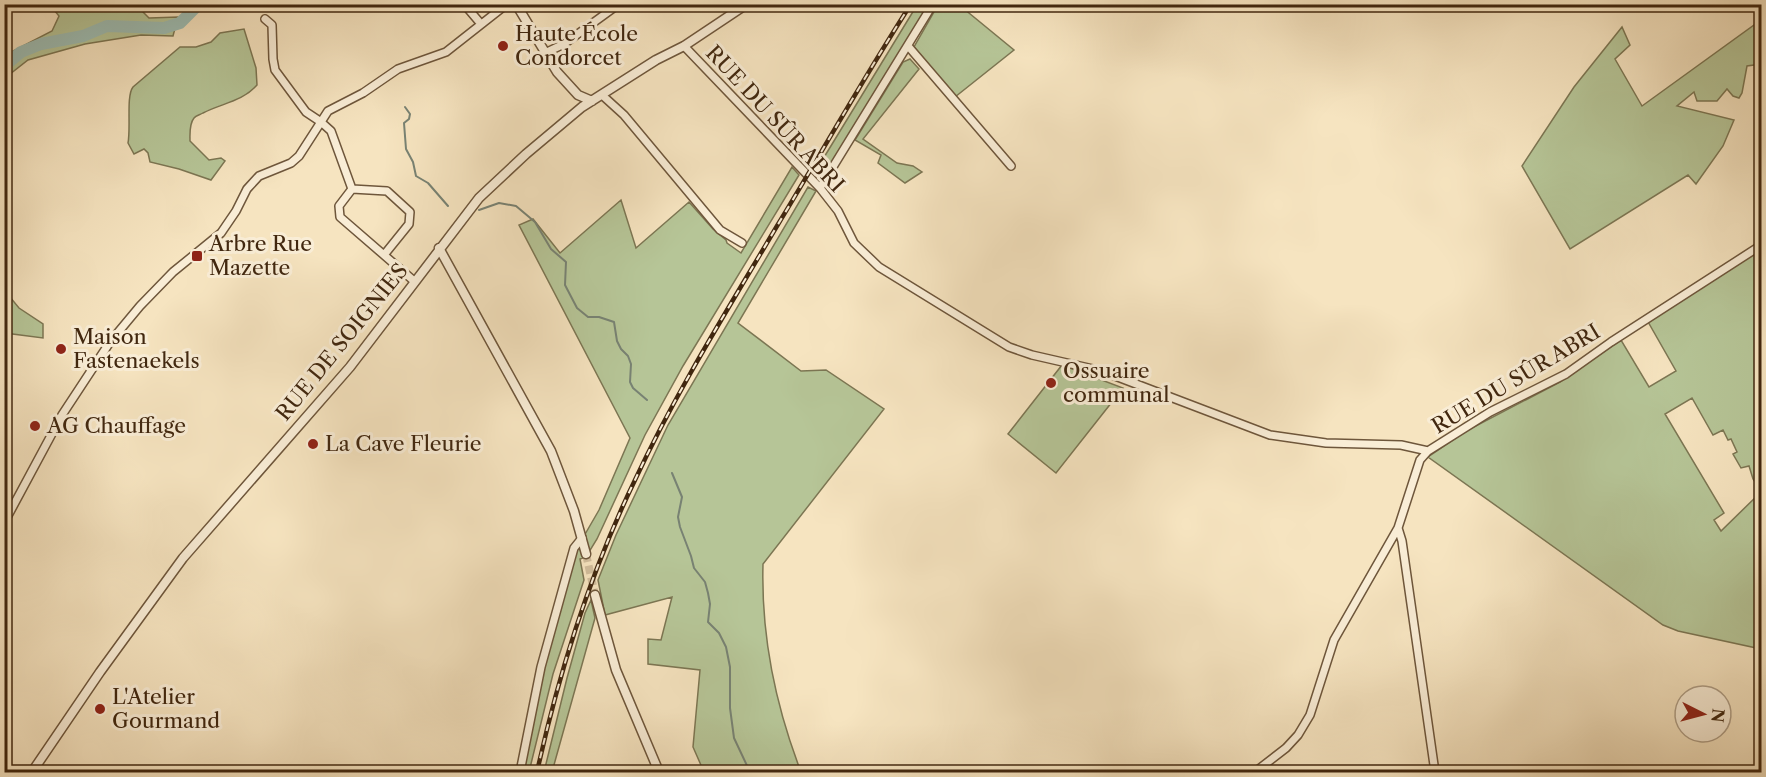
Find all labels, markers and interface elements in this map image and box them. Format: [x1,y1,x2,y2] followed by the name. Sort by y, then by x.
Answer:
[515,21,638,70] place label: Haute École Condorcet
[496,39,510,53] marker: Haute École Condorcet
[701,40,850,197] street label: RUE DU SÛR ABRI
[208,231,312,280] place label: Arbre Rue Mazette
[190,249,204,263] marker: Arbre Rue Mazette
[271,258,413,425] street label: RUE DE SOIGNIES
[1427,319,1604,439] street label: RUE DU SÛR ABRI
[73,324,200,373] place label: Maison Fastenaekels
[54,342,68,356] marker: Maison Fastenaekels
[1063,358,1169,407] place label: Ossuaire communal
[1044,376,1058,390] marker: Ossuaire communal
[46,413,186,438] place label: AG Chauffage
[28,419,42,433] marker: AG Chauffage
[325,431,482,456] place label: La Cave Fleurie
[306,437,320,451] marker: La Cave Fleurie
[112,684,220,733] place label: L'Atelier Gourmand
[1673,684,1733,744] north arrow
[93,702,107,716] marker: L'Atelier Gourmand
[1707,708,1729,724] text: N

